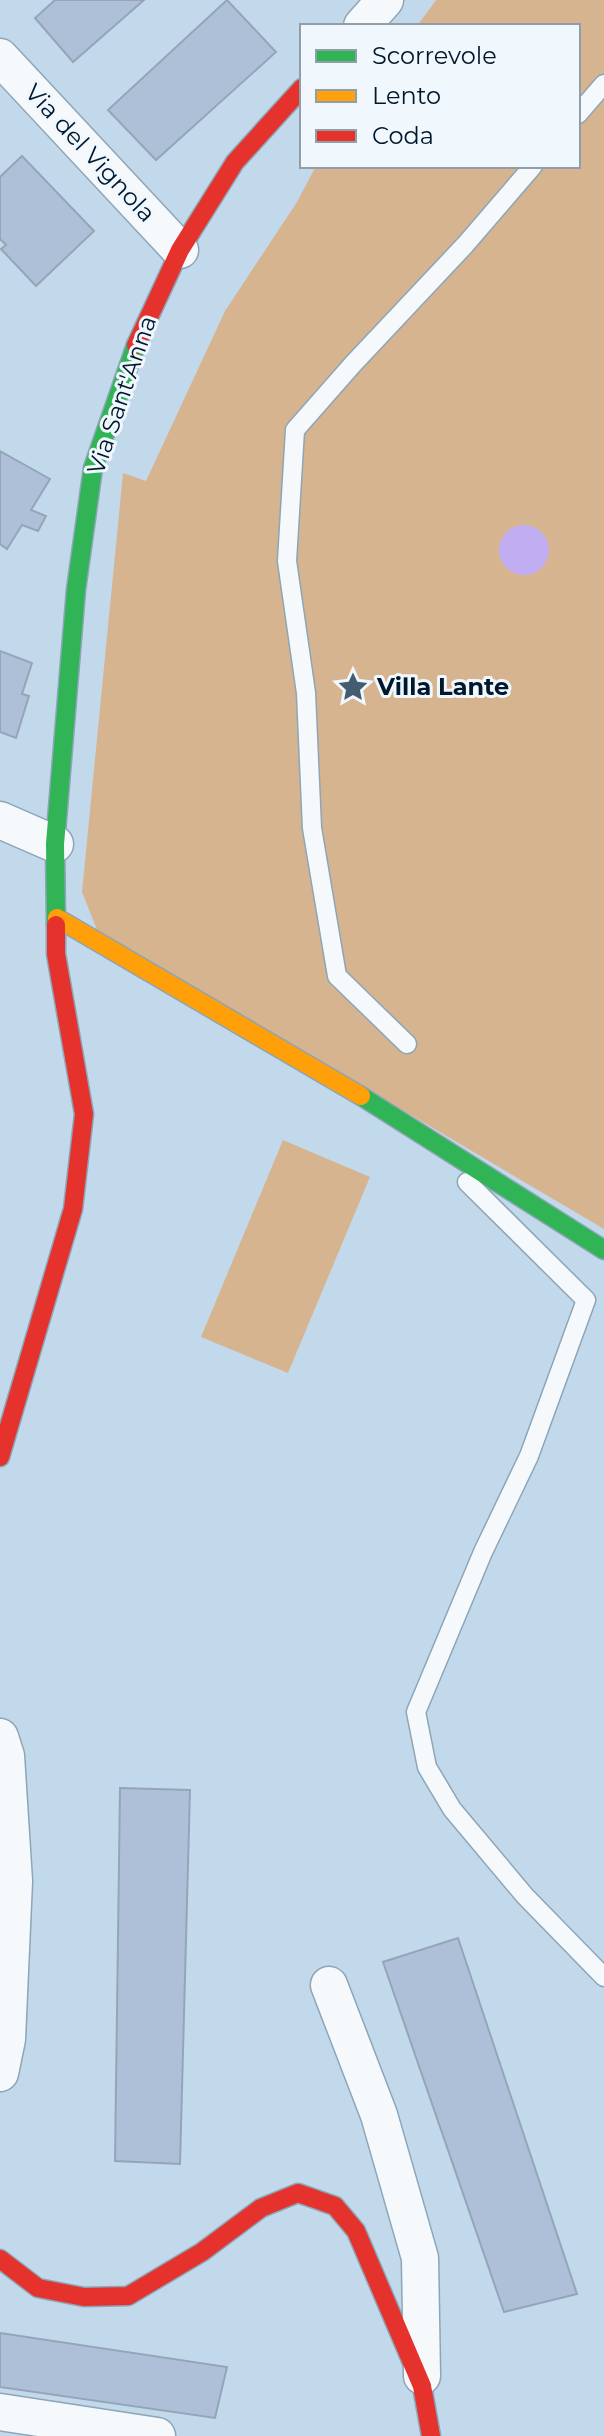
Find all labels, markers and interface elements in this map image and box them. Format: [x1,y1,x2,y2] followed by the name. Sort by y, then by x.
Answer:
[300,24,580,168] legend
[372,41,497,70] text: Scorrevole
[19,78,162,228] street label: Via del Vignola
[372,81,441,110] text: Lento
[372,121,434,150] text: Coda
[81,312,162,478] street label: Via Sant'Anna
[336,670,370,704] place icon: Villa Lante
[376,672,509,701] place label: Villa Lante

